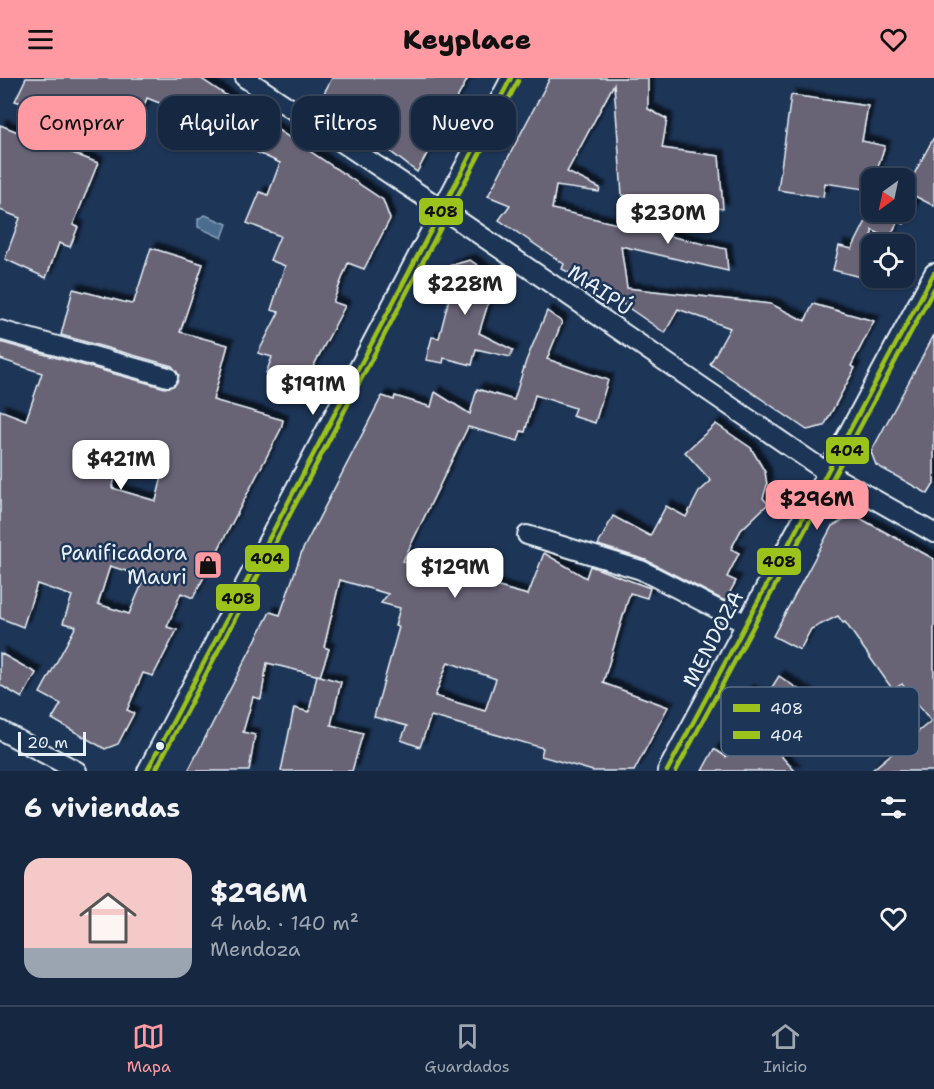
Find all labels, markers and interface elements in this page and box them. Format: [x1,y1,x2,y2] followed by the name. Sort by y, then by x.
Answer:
[403,21,531,58] text: Keyplace
[24,23,57,56] icon: menu
[877,23,910,56] icon: heart
[18,96,146,150] chip: Comprar
[158,96,280,150] chip: Alquilar
[292,96,399,150] chip: Filtros
[411,96,516,150] chip: Nuevo
[861,168,915,222] north arrow
[861,168,915,288] map controls
[626,194,710,245] pin: $230M
[418,197,464,226] line badge: 408
[630,200,706,226] text: $230M
[424,201,458,222] text: 408
[861,234,915,288] button: locate
[562,257,638,322] street label: MAIPÚ
[423,265,507,316] pin: $228M
[427,271,503,297] text: $228M
[271,365,355,416] pin: $191M
[281,371,345,397] text: $191M
[825,436,870,465] line badge: 404
[79,440,163,491] pin: $421M
[830,440,864,461] text: 404
[86,446,156,472] text: $421M
[775,480,859,531] pin: $296M
[780,486,854,512] text: $296M
[60,539,187,591] place label: Panificadora Mauri
[244,544,290,573] line badge: 404
[756,547,802,576] line badge: 408
[250,548,284,569] text: 404
[413,548,497,599] pin: $129M
[192,549,224,581] shop icon: Panificadora Mauri
[762,551,796,572] text: 408
[420,554,490,580] text: $129M
[215,583,261,612] line badge: 408
[676,586,750,692] street label: MENDOZA
[221,588,255,609] text: 408
[721,687,919,756] legend
[770,698,803,719] text: 408
[770,725,803,746] text: 404
[18,729,86,756] scale bar
[27,732,68,753] text: 20 m
[154,740,166,752] unlabelled marker
[24,790,180,825] text: 6 viviendas
[877,791,910,824] icon: filters
[210,875,307,910] text: $296M
[72,882,144,954] icon: home
[877,902,910,935] icon: heart
[210,910,359,936] text: 4 hab. · 140 m²
[210,936,300,962] text: Mendoza
[127,1020,171,1077] tab: Mapa
[425,1020,510,1077] tab: Guardados
[763,1020,807,1077] tab: Inicio

